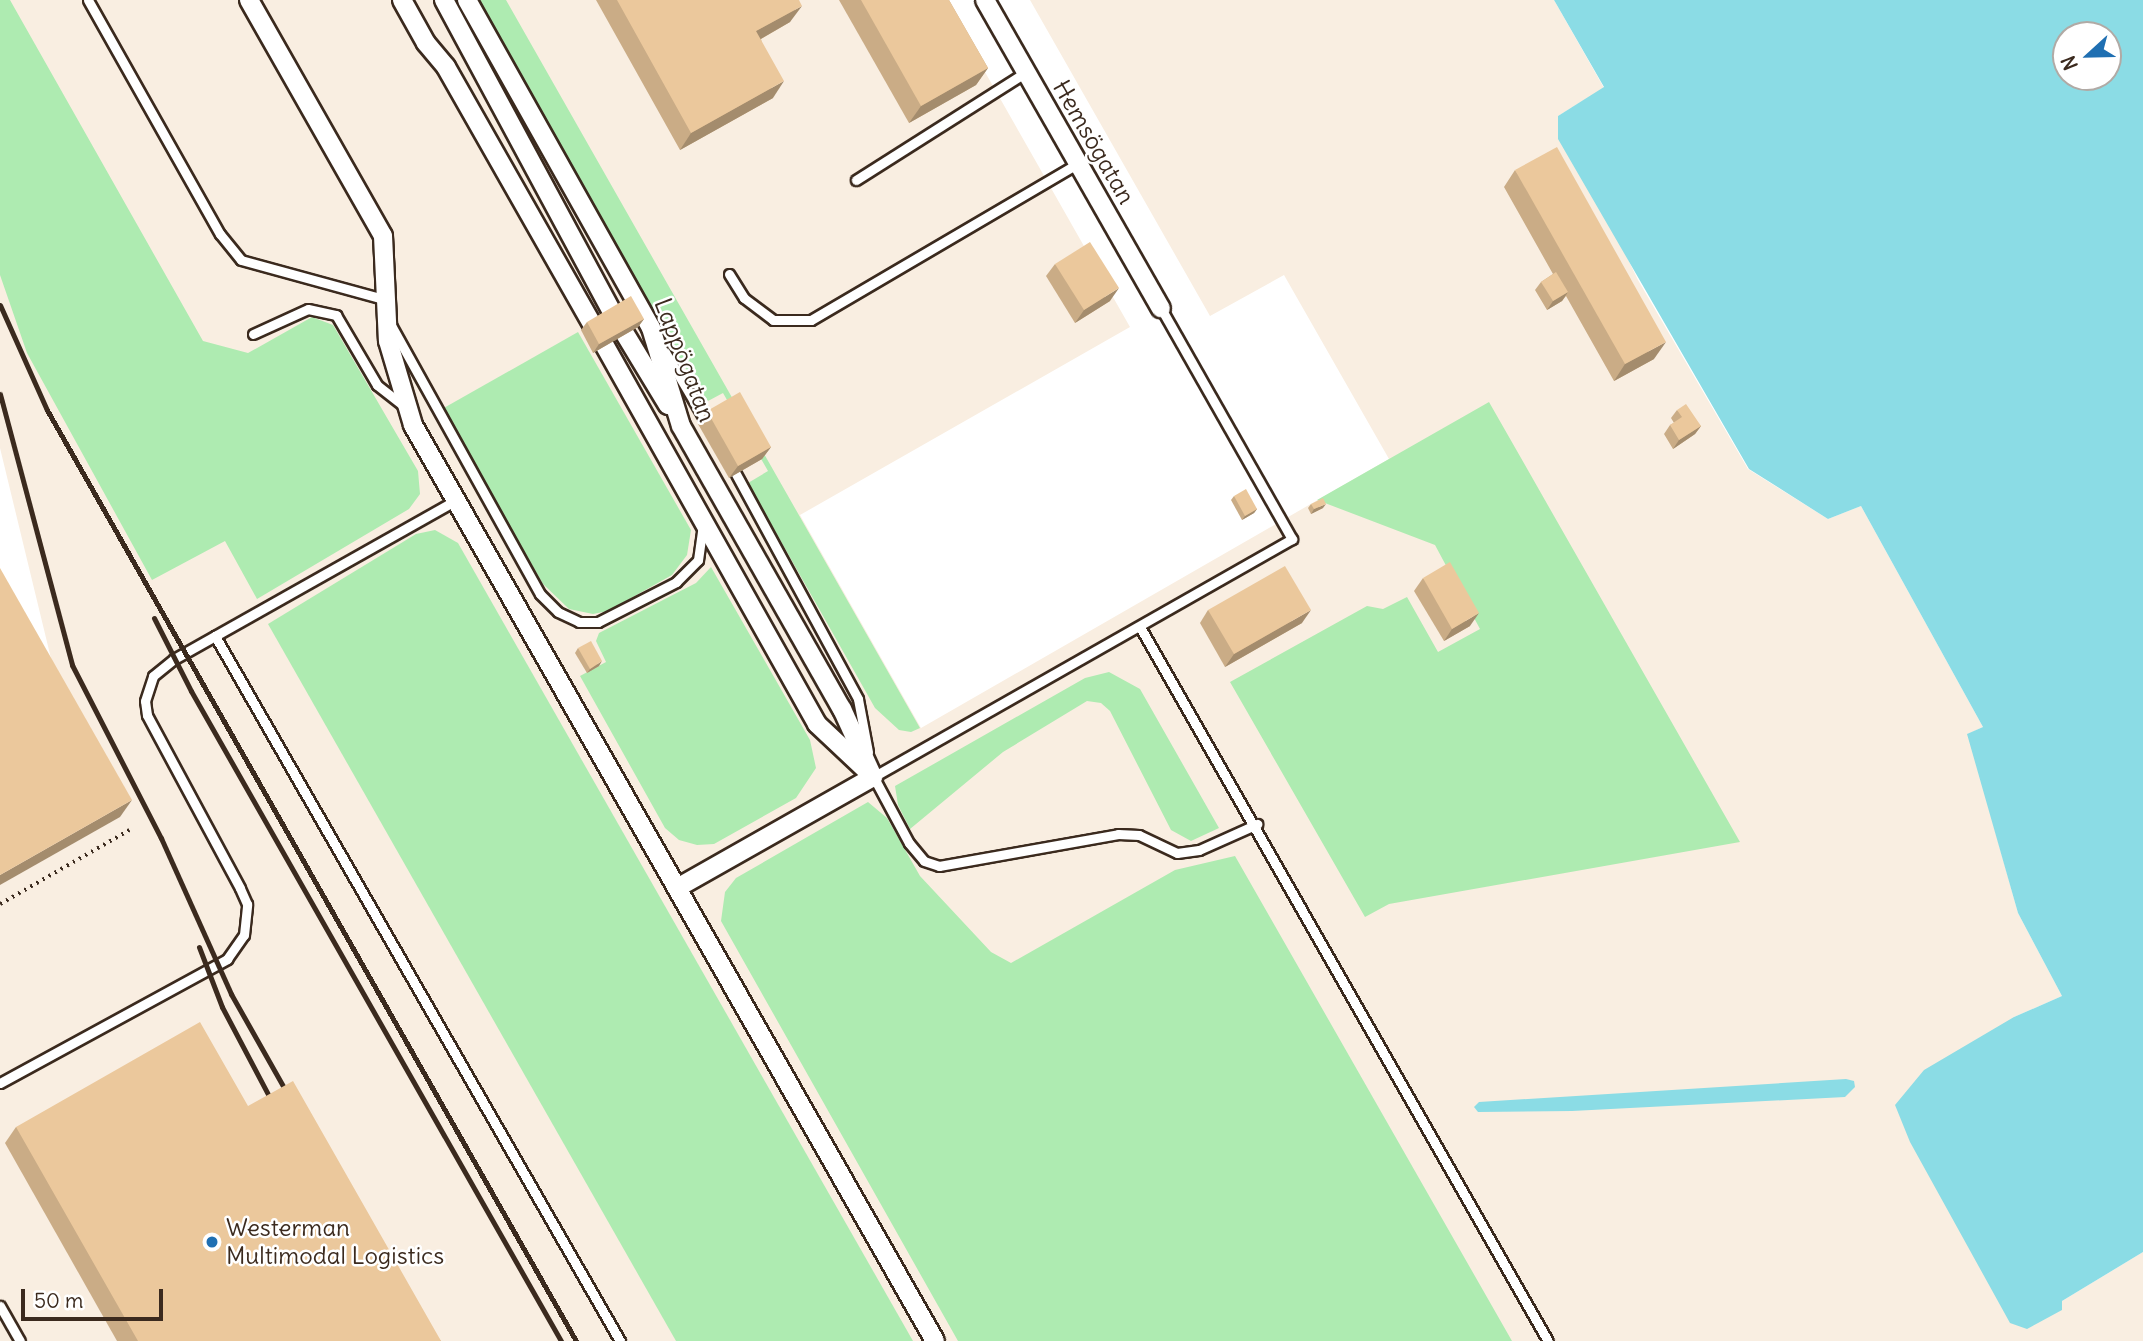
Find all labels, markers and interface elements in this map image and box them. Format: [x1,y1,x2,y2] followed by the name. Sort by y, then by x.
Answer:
[2052,21,2122,91] north arrow
[2056,53,2083,74] text: N
[1047,75,1141,209] street label: Hemsögatan
[648,294,722,426] street label: Lappögatan
[226,1214,444,1270] place label: Westerman Multimodal Logistics
[204,1234,220,1250] marker: Westerman Multimodal Logistics
[24,1274,166,1318] scale bar
[34,1287,83,1314] text: 50 m

